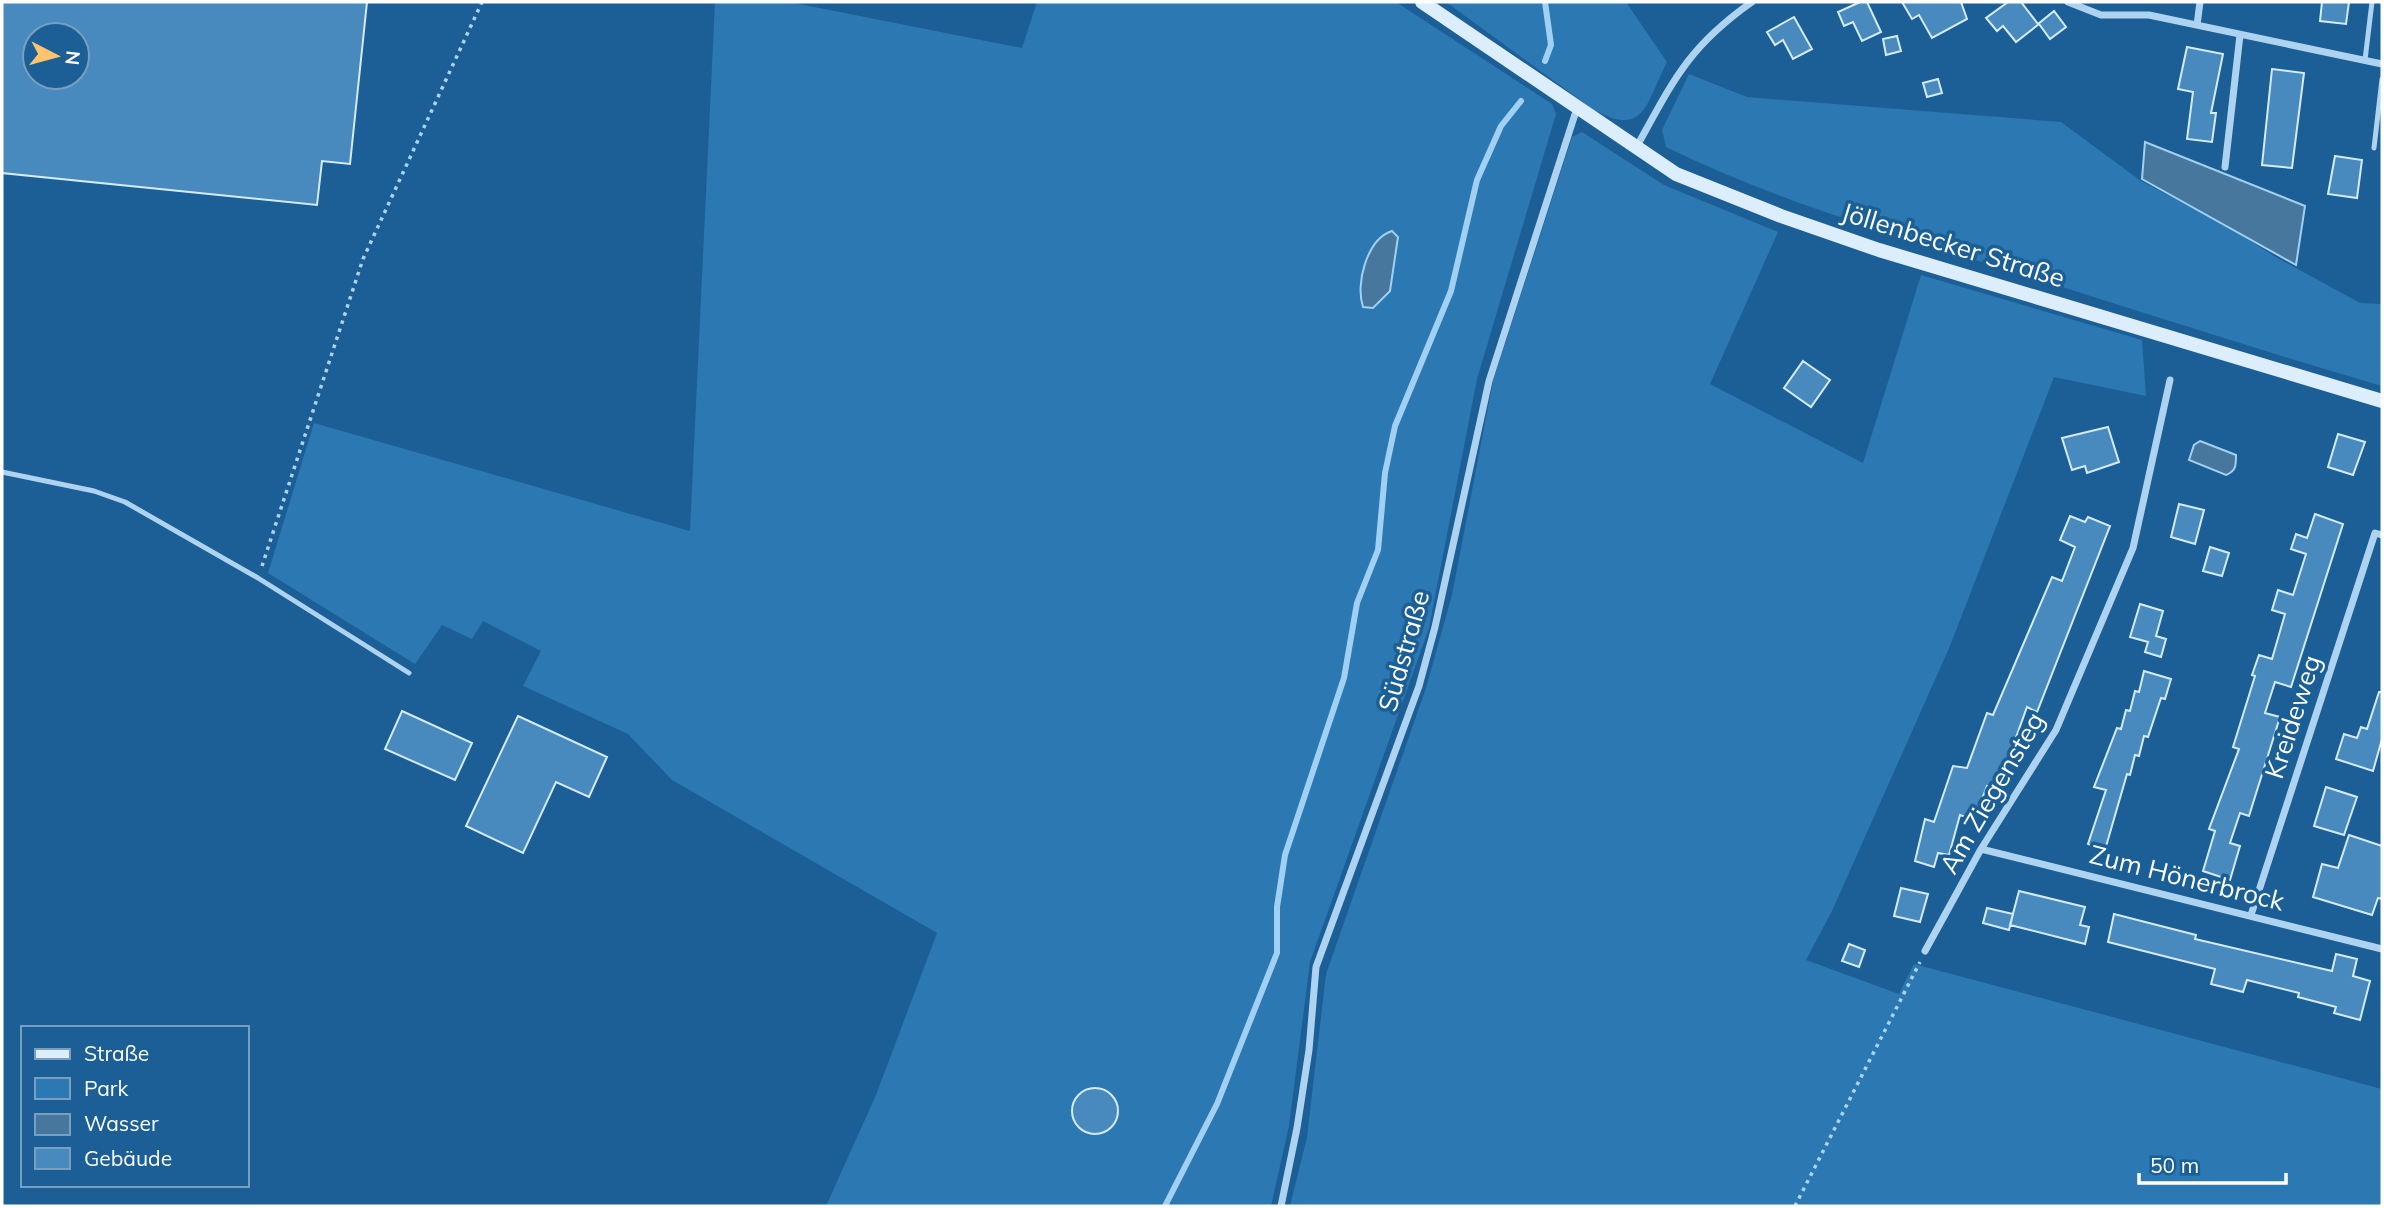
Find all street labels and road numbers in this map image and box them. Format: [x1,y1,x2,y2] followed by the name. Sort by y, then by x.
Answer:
[1837,195,2069,294] street label: Jöllenbecker Straße
[1371,587,1436,715] street label: Südstraße
[2257,651,2328,783] street label: Kreideweg
[1932,706,2051,879] street label: Am Ziegensteg
[2086,837,2288,918] street label: Zum Hönerbrock

